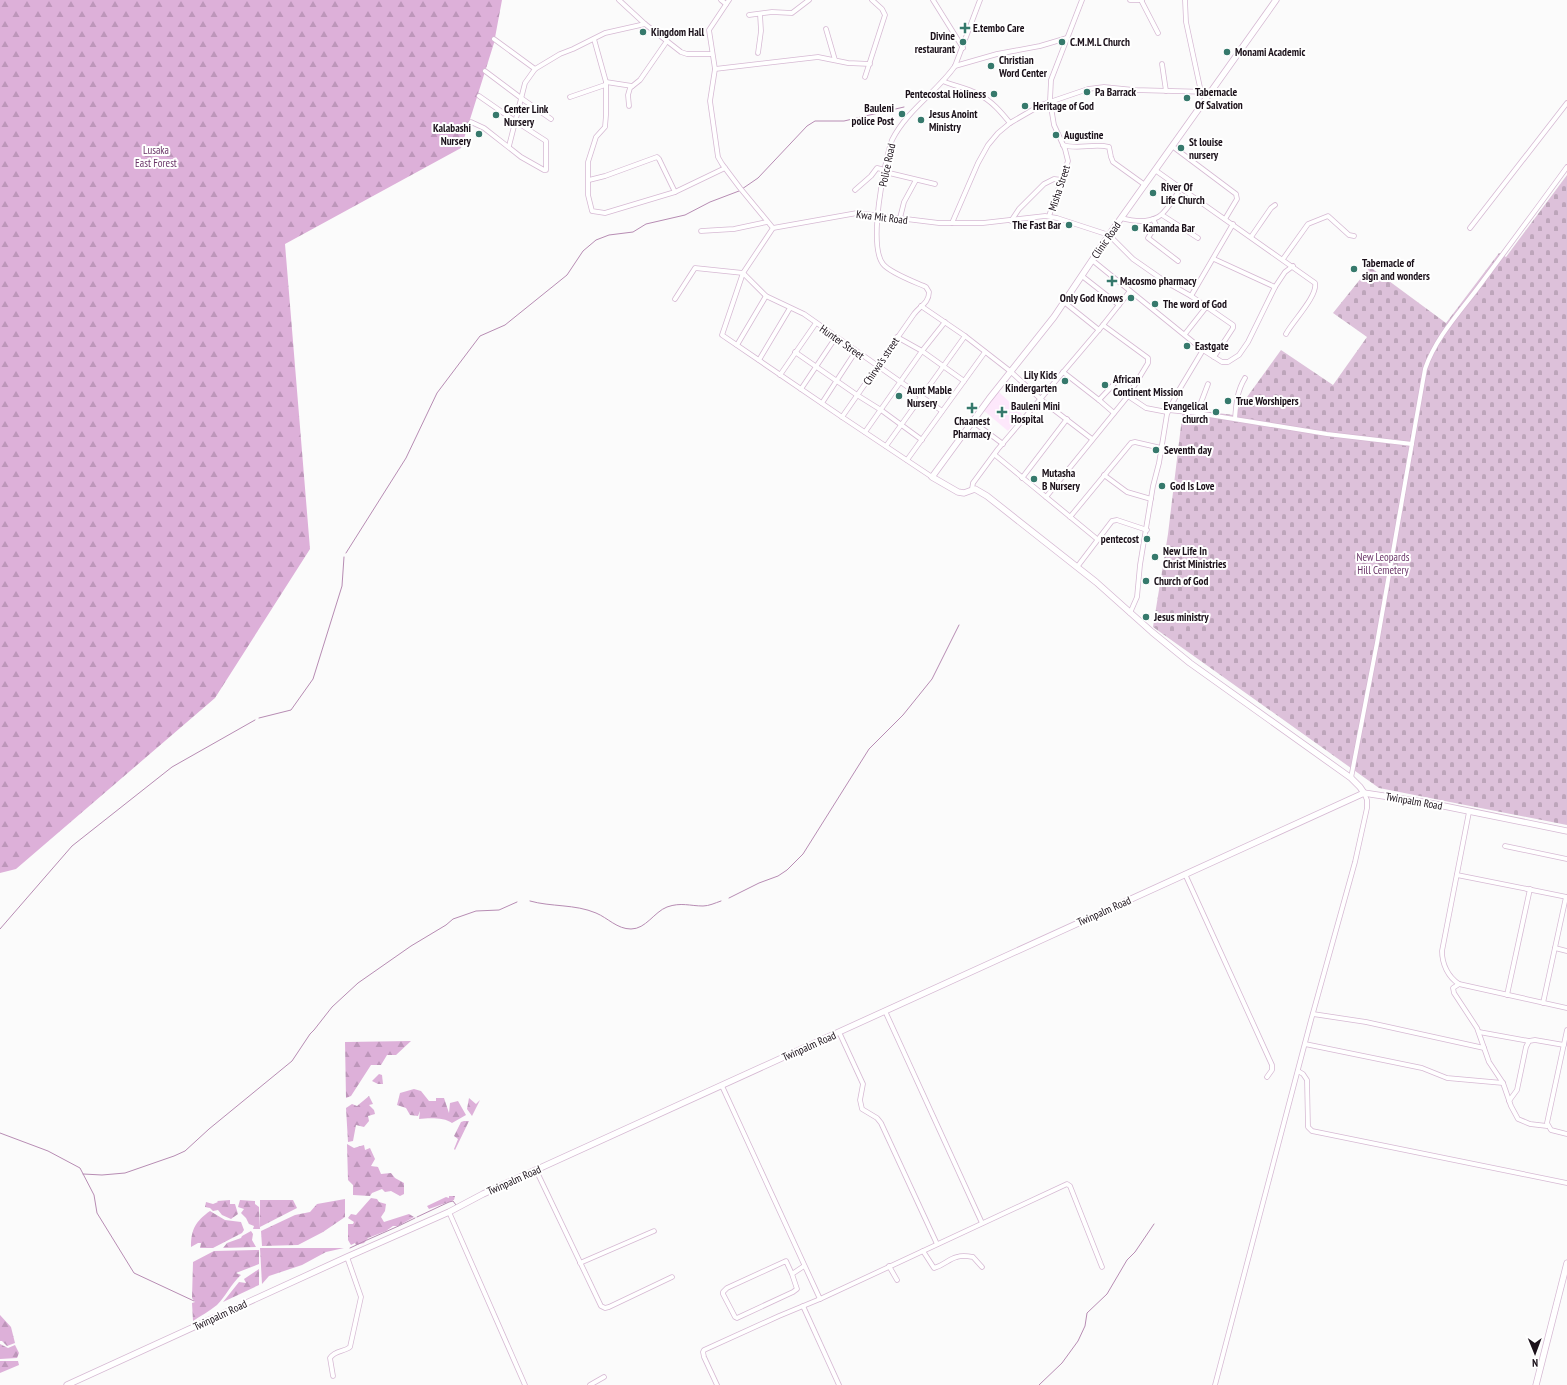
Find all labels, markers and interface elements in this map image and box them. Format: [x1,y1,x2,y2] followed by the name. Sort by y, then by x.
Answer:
[973,21,1025,35] place label: E.tembo Care
[960,23,970,33] marker: E.tembo Care
[651,25,704,39] place label: Kingdom Hall
[638,27,648,37] marker: Kingdom Hall
[915,29,956,56] place label: Divine restaurant
[1070,35,1130,49] place label: C.M.M.L Church
[958,37,968,47] marker: Divine restaurant
[1057,37,1067,47] marker: C.M.M.L Church
[1235,45,1305,59] place label: Monami Academic
[1222,47,1232,57] marker: Monami Academic
[998,53,1048,80] place label: Christian Word Center
[986,61,996,71] marker: Christian Word Center
[1095,85,1137,99] place label: Pa Barrack
[1195,85,1243,112] place label: Tabernacle Of Salvation
[905,87,986,101] place label: Pentecostal Holiness
[1082,87,1092,97] marker: Pa Barrack
[989,89,999,99] marker: Pentecostal Holiness
[1182,93,1192,103] marker: Tabernacle Of Salvation
[1033,99,1094,113] place label: Heritage of God
[852,101,895,128] place label: Bauleni police Post
[1020,101,1030,111] marker: Heritage of God
[504,102,549,129] place label: Center Link Nursery
[928,107,978,134] place label: Jesus Anoint Ministry
[897,109,907,119] marker: Bauleni police Post
[491,110,501,120] marker: Center Link Nursery
[916,115,926,125] marker: Jesus Anoint Ministry
[433,121,472,148] place label: Kalabashi Nursery
[1063,128,1104,142] place label: Augustine
[474,129,484,139] marker: Kalabashi Nursery
[1051,130,1061,140] marker: Augustine
[1189,135,1223,162] place label: St louise nursery
[876,142,898,188] street label: Police Road
[135,143,177,170] park label: Lusaka East Forest
[1176,143,1186,153] marker: St louise nursery
[1045,163,1073,213] street label: Misha Street
[1161,180,1205,207] place label: River Of Life Church
[1148,188,1158,198] marker: River Of Life Church
[855,207,909,227] street label: Kwa Mit Road
[1012,218,1062,232] place label: The Fast Bar
[1088,219,1124,261] street label: Clinic Road
[1064,220,1074,230] marker: The Fast Bar
[1143,221,1195,235] place label: Kamanda Bar
[1130,223,1140,233] marker: Kamanda Bar
[1362,256,1430,283] place label: Tabernacle of sign and wonders
[1349,264,1359,274] marker: Tabernacle of sign and wonders
[1120,274,1197,288] place label: Macosmo pharmacy
[1107,276,1117,286] marker: Macosmo pharmacy
[1060,291,1123,305] place label: Only God Knows
[1126,293,1136,303] marker: Only God Knows
[1163,297,1227,311] place label: The word of God
[1150,299,1160,309] marker: The word of God
[817,322,867,362] street label: Hunter Street
[860,334,902,388] street label: Chirwa’s street
[1195,339,1229,353] place label: Eastgate
[1182,341,1192,351] marker: Eastgate
[1005,368,1057,395] place label: Lily Kids Kindergarten
[1112,372,1183,399] place label: African Continent Mission
[1060,376,1070,386] marker: Lily Kids Kindergarten
[1100,380,1110,390] marker: African Continent Mission
[906,383,952,410] place label: Aunt Mable Nursery
[894,391,904,401] marker: Aunt Mable Nursery
[1236,394,1299,408] place label: True Worshipers
[1223,396,1233,406] marker: True Worshipers
[1011,399,1061,426] place label: Bauleni Mini Hospital
[1164,399,1208,426] place label: Evangelical church
[967,403,977,413] marker: Chaanest Pharmacy
[996,406,1008,418] marker: Bauleni Mini Hospital
[1211,407,1221,417] marker: Evangelical church
[953,414,992,441] place label: Chaanest Pharmacy
[1164,443,1212,457] place label: Seventh day
[1151,445,1161,455] marker: Seventh day
[1042,466,1080,493] place label: Mutasha B Nursery
[1029,474,1039,484] marker: Mutasha B Nursery
[1170,479,1215,493] place label: God Is Love
[1157,481,1167,491] marker: God Is Love
[1101,532,1140,546] place label: pentecost
[1142,534,1152,544] marker: pentecost
[1163,544,1227,571] place label: New Life In Christ Ministries
[1357,550,1410,577] park label: New Leopards Hill Cemetery
[1150,552,1160,562] marker: New Life In Christ Ministries
[1154,574,1208,588] place label: Church of God
[1141,576,1151,586] marker: Church of God
[1153,610,1209,624] place label: Jesus ministry
[1141,612,1151,622] marker: Jesus ministry
[1384,789,1444,813] street label: Twinpalm Road
[1075,893,1133,929] street label: Twinpalm Road
[780,1028,838,1064] street label: Twinpalm Road
[485,1162,543,1198] street label: Twinpalm Road
[191,1296,249,1333] street label: Twinpalm Road
[1515,1333,1555,1373] north arrow
[1532,1356,1538,1370] text: N

